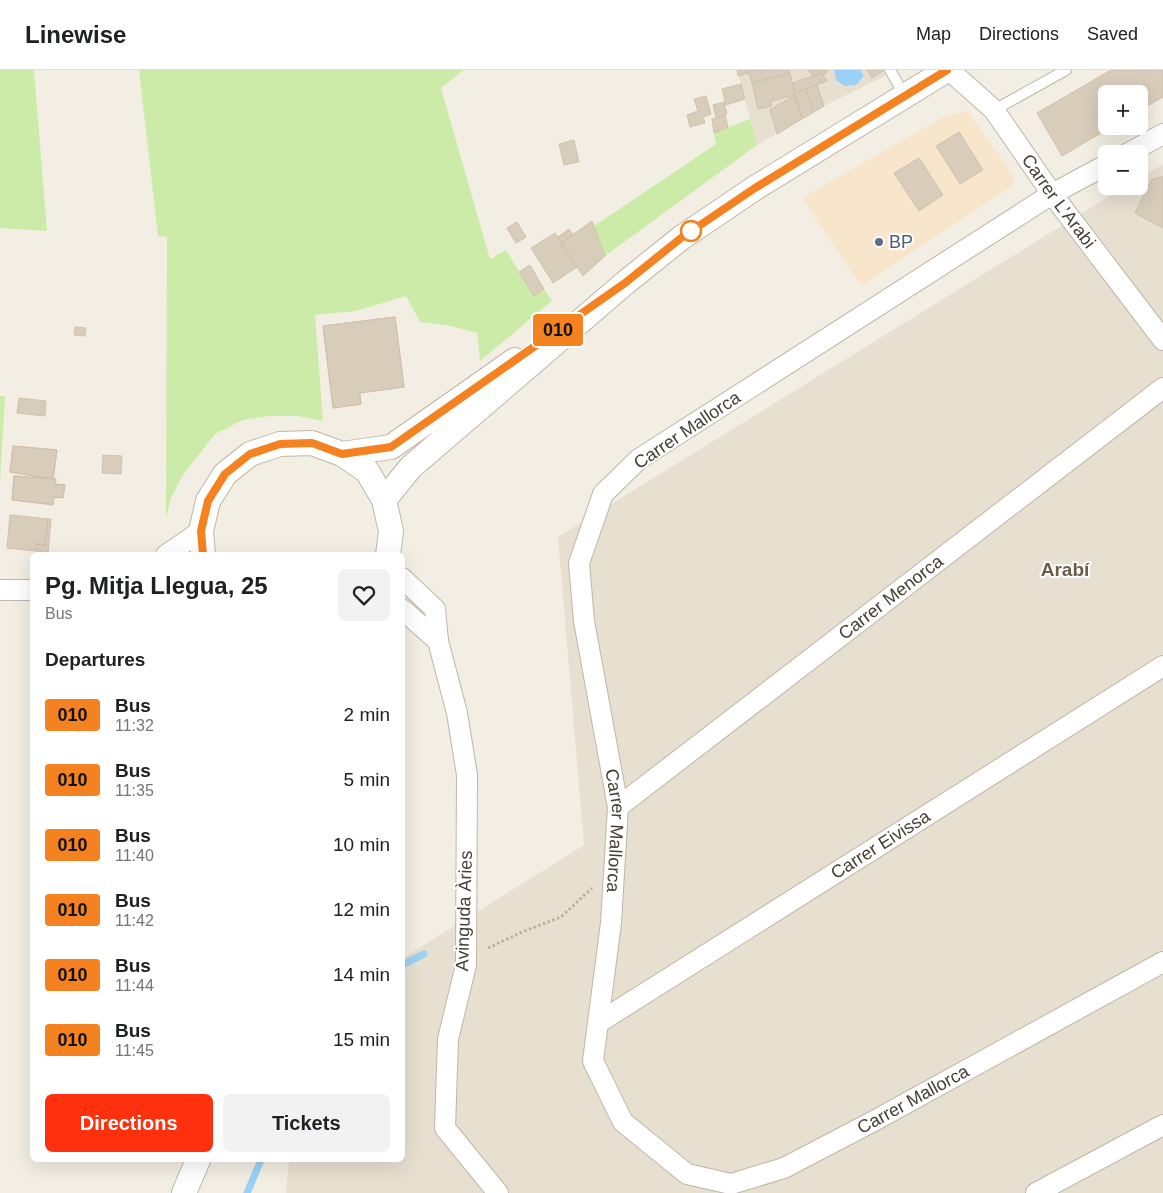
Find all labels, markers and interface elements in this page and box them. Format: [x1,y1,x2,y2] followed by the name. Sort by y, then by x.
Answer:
[25,21,126,48] text: Linewise
[916,24,951,44] text: Map
[979,24,1059,44] text: Directions
[1087,24,1138,44] text: Saved
[1098,85,1148,195] map controls
[1098,85,1148,135] button: +
[1098,145,1148,195] button: −
[1018,150,1100,252] street label: Carrer L'Arabi
[680,220,702,242] unlabelled marker
[889,232,913,252] place label: BP
[873,236,885,248] marker: BP
[529,314,587,346] line badge: 010
[543,320,573,340] text: 010
[630,386,745,473] street label: Carrer Mallorca
[835,550,948,644] street label: Carrer Menorca
[1041,559,1090,580] district label: Arabí
[338,569,390,621] button: heart
[45,572,268,599] text: Pg. Mitja Llegua, 25
[45,605,73,622] text: Bus
[45,649,145,670] text: Departures
[115,695,151,716] text: Bus
[344,704,390,725] text: 2 min
[57,705,88,725] text: 010
[115,717,154,734] text: 11:32
[115,760,151,781] text: Bus
[601,767,628,894] street label: Carrer Mallorca
[344,769,390,790] text: 5 min
[57,770,88,790] text: 010
[115,782,154,799] text: 11:35
[827,805,934,883] street label: Carrer Eivissa
[115,825,151,846] text: Bus
[333,834,390,855] text: 10 min
[57,835,88,855] text: 010
[115,847,154,864] text: 11:40
[452,850,476,972] street label: Avinguda Àries
[115,890,151,911] text: Bus
[333,899,390,920] text: 12 min
[57,900,88,920] text: 010
[115,912,154,929] text: 11:42
[115,955,151,976] text: Bus
[333,964,390,985] text: 14 min
[57,965,88,985] text: 010
[115,977,154,994] text: 11:44
[115,1020,151,1041] text: Bus
[333,1029,390,1050] text: 15 min
[57,1030,88,1050] text: 010
[115,1042,154,1059] text: 11:45
[854,1060,973,1138] street label: Carrer Mallorca
[45,1094,213,1152] button: Directions
[223,1094,390,1152] button: Tickets

